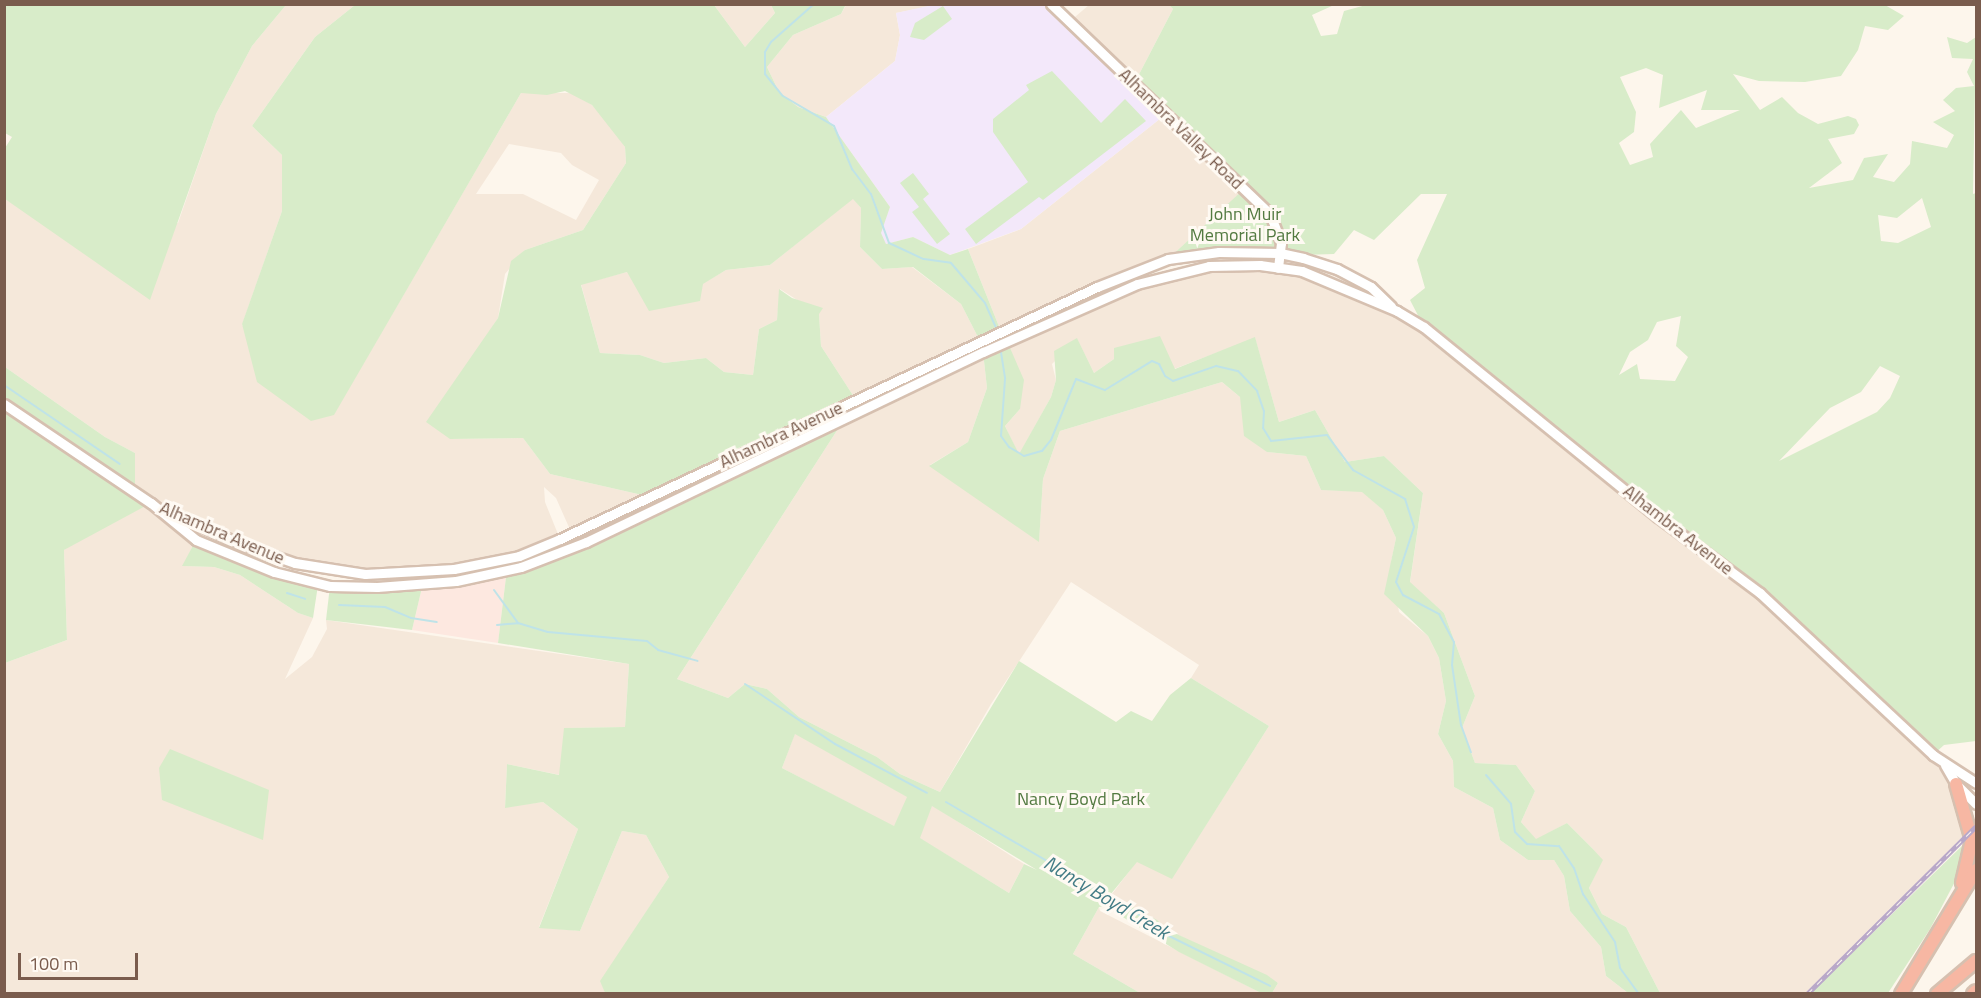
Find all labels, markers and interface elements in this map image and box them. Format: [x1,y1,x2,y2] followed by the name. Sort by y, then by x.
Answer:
[1114,64,1248,194] street label: Alhambra Valley Road
[1190,204,1300,246] park label: John Muir Memorial Park
[716,397,846,473] street label: Alhambra Avenue
[1619,480,1737,580] street label: Alhambra Avenue
[156,497,288,569] street label: Alhambra Avenue
[1017,788,1145,810] park label: Nancy Boyd Park
[1040,850,1174,944] water label: Nancy Boyd Creek
[21,941,141,979] scale bar
[29,950,78,977] text: 100 m

